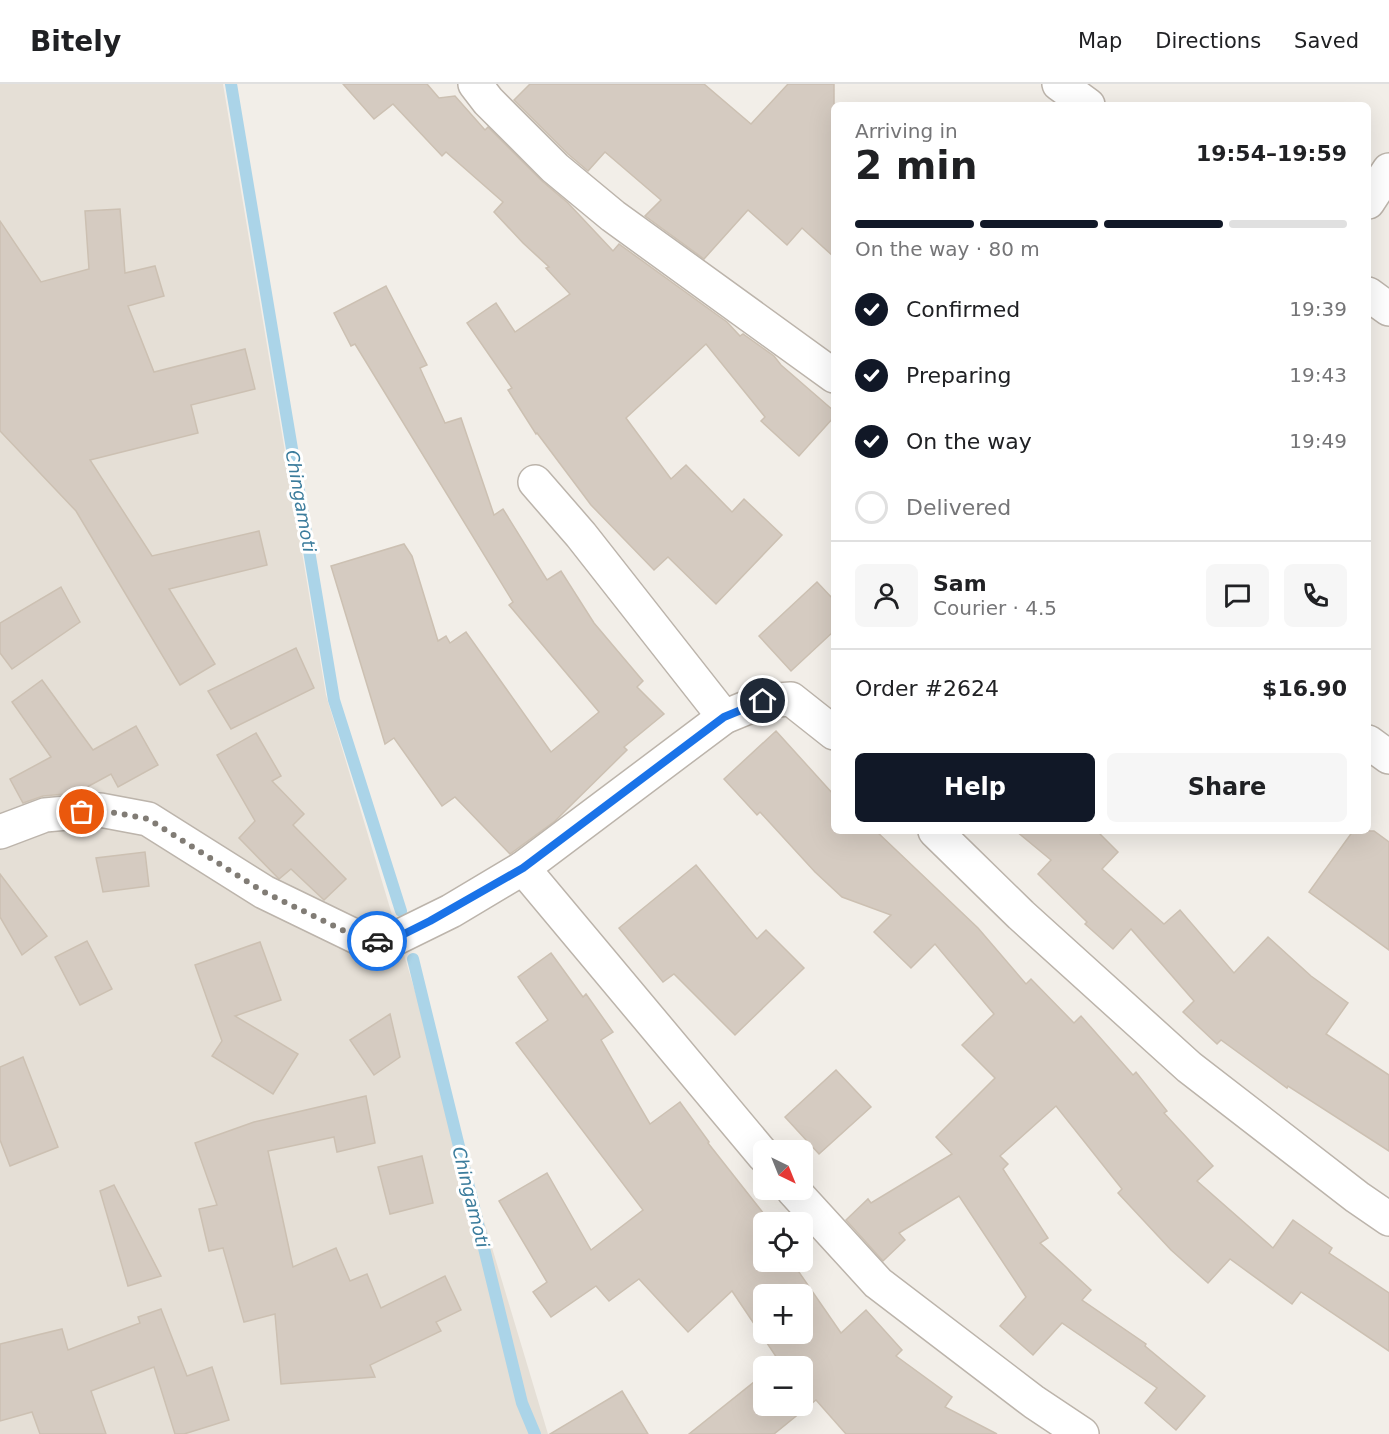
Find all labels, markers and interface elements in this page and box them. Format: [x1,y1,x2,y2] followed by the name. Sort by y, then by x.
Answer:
[30,25,121,58] text: Bitely
[1078,29,1122,53] text: Map
[1155,29,1261,53] text: Directions
[1294,29,1359,53] text: Saved
[855,119,958,143] text: Arriving in
[1196,141,1347,166] text: 19:54–19:59
[855,143,977,188] text: 2 min
[855,237,1040,261] text: On the way · 80 m
[855,293,888,326] icon: check
[906,297,1020,322] text: Confirmed
[1289,297,1347,321] text: 19:39
[855,359,888,392] icon: check
[906,363,1012,388] text: Preparing
[1289,363,1347,387] text: 19:43
[855,425,888,458] icon: check
[906,429,1032,454] text: On the way
[1289,429,1347,453] text: 19:49
[282,448,320,554] water label: Chingamoti
[906,495,1011,520] text: Delivered
[855,564,918,627] button: person
[1206,564,1269,627] button: chat
[1284,564,1347,627] button: phone
[933,571,987,596] text: Sam
[933,596,1057,620] text: Courier · 4.5
[737,675,788,726] pin
[855,676,999,701] text: Order #2624
[1262,676,1347,701] text: $16.90
[746,684,779,717] icon: home
[855,753,1095,822] button: Help
[1107,753,1347,822] button: Share
[56,786,107,837] pin
[65,795,98,828] icon: bag
[347,911,407,971] courier
[361,925,394,958] icon: car
[753,1140,813,1200] north arrow
[753,1140,813,1416] map controls
[448,1144,494,1250] water label: Chingamoti
[753,1212,813,1272] button: locate
[753,1284,813,1344] button: +
[753,1356,813,1416] button: −

